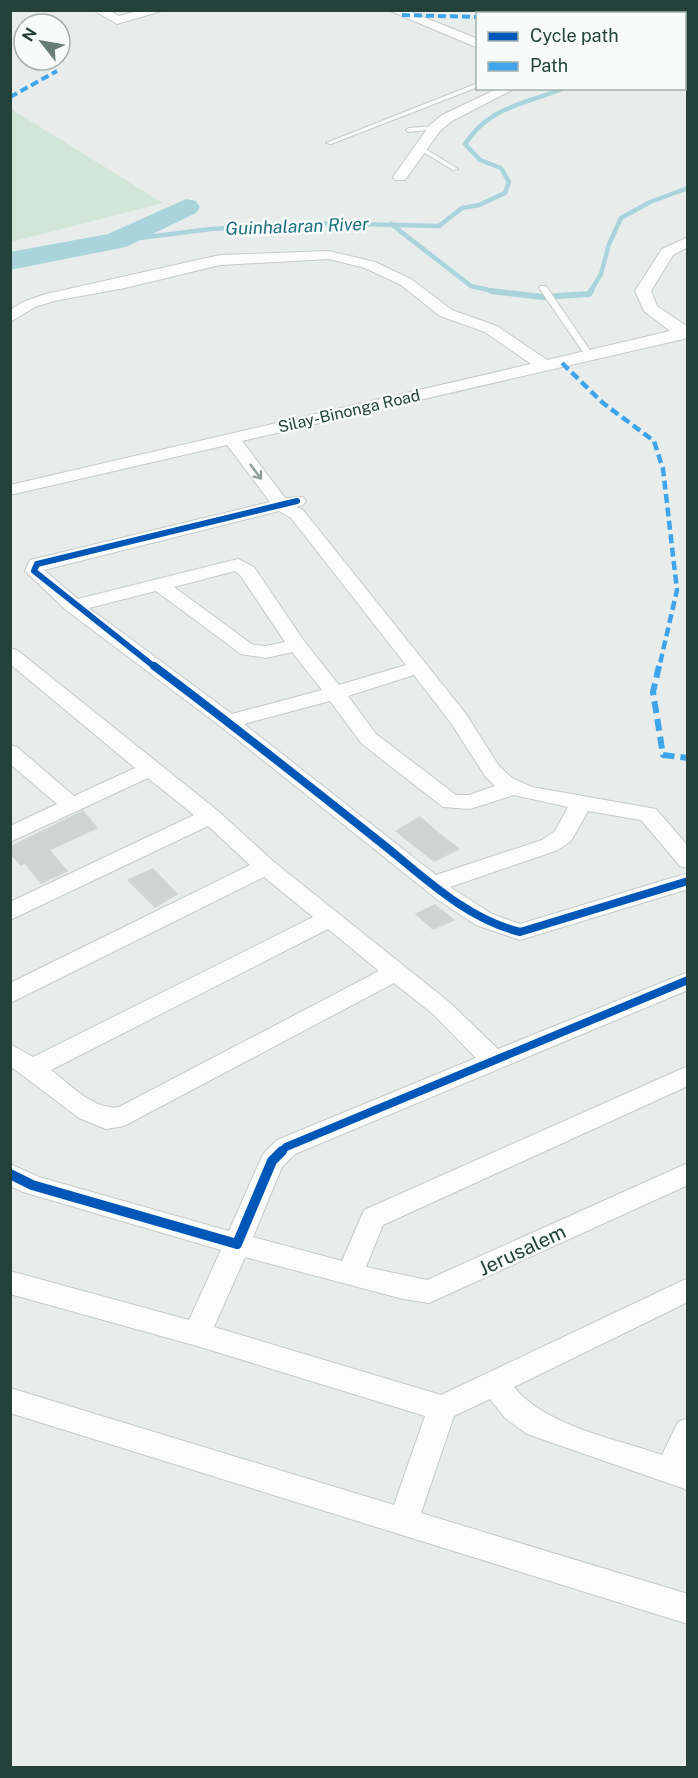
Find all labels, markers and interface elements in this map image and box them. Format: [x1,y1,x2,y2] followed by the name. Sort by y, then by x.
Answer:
[12,12,72,72] north arrow
[476,12,686,90] legend
[18,24,41,45] text: N
[530,25,619,46] text: Cycle path
[530,55,568,76] text: Path
[225,213,369,239] water label: Guinhalaran River
[276,385,422,437] street label: Silay-Binonga Road
[250,463,262,479] one-way arrow
[474,1219,570,1281] street label: Jerusalem

